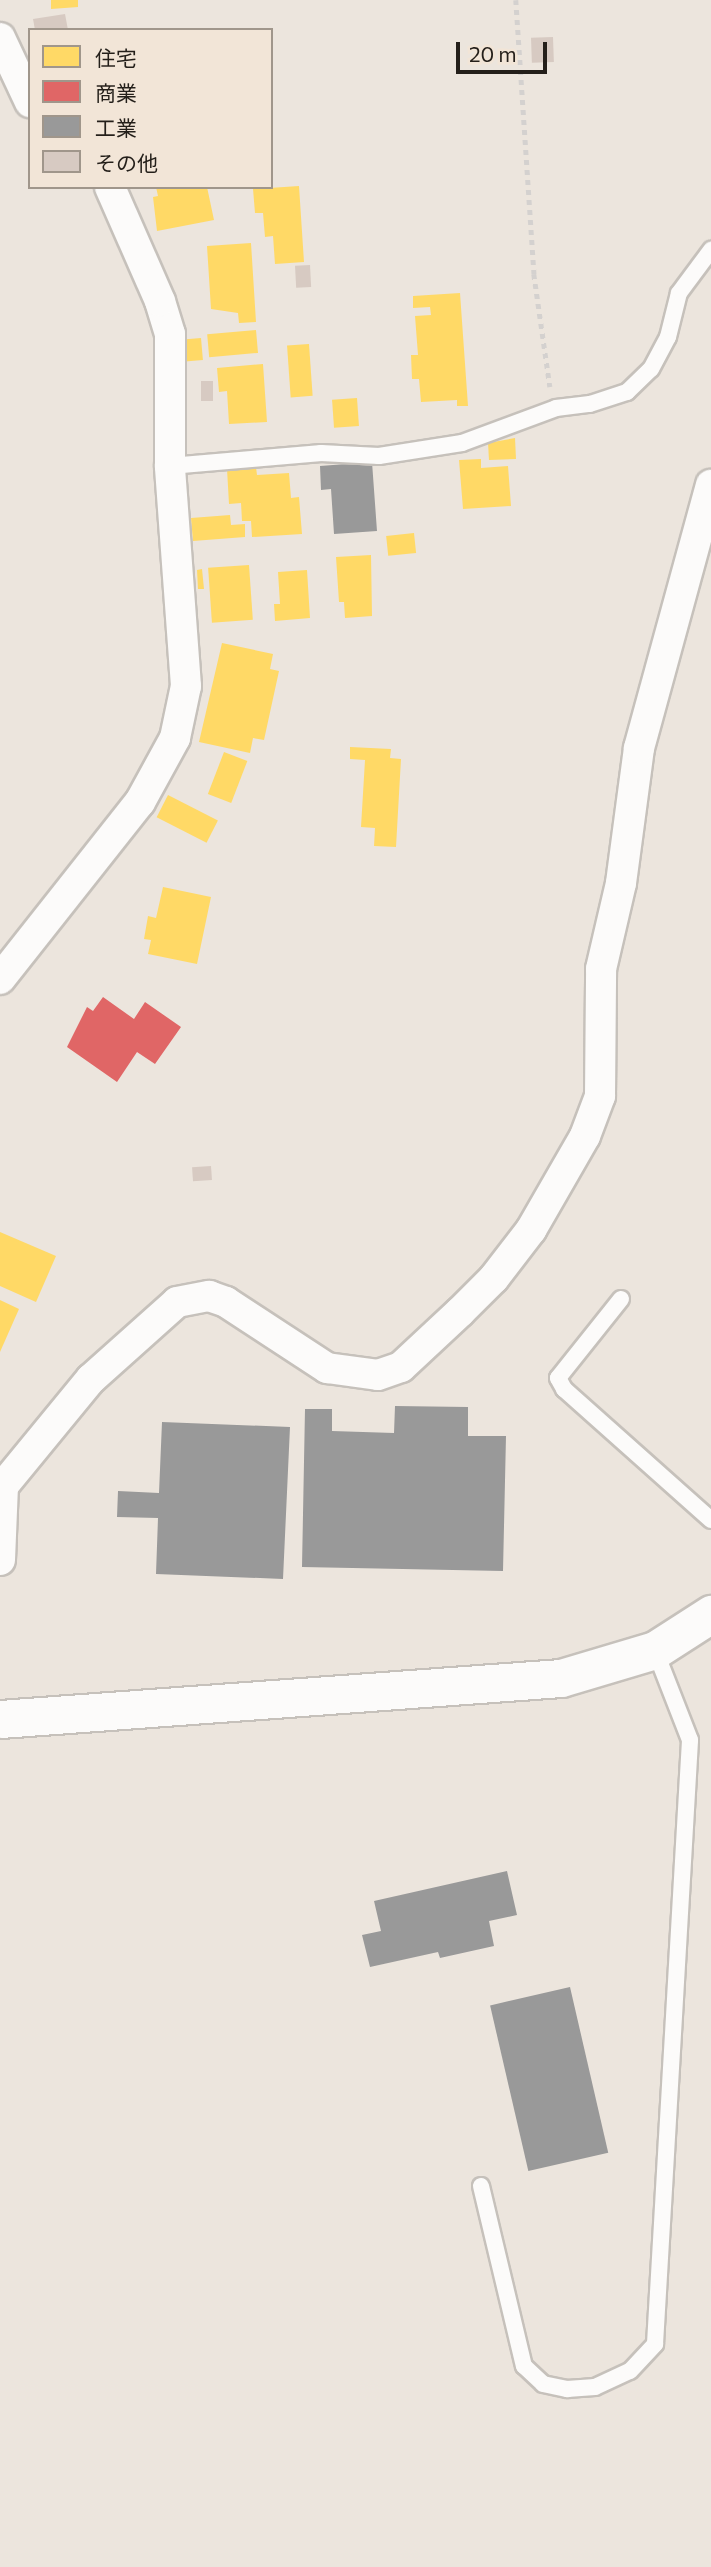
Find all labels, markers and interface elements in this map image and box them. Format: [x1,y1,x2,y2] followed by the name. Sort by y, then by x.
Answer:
[28,28,273,189] legend
[459,28,550,72] scale bar
[469,41,517,66] text: 20 m
[95,45,137,70] text: 住宅
[95,80,137,105] text: 商業
[95,115,137,140] text: 工業
[95,150,158,175] text: その他

